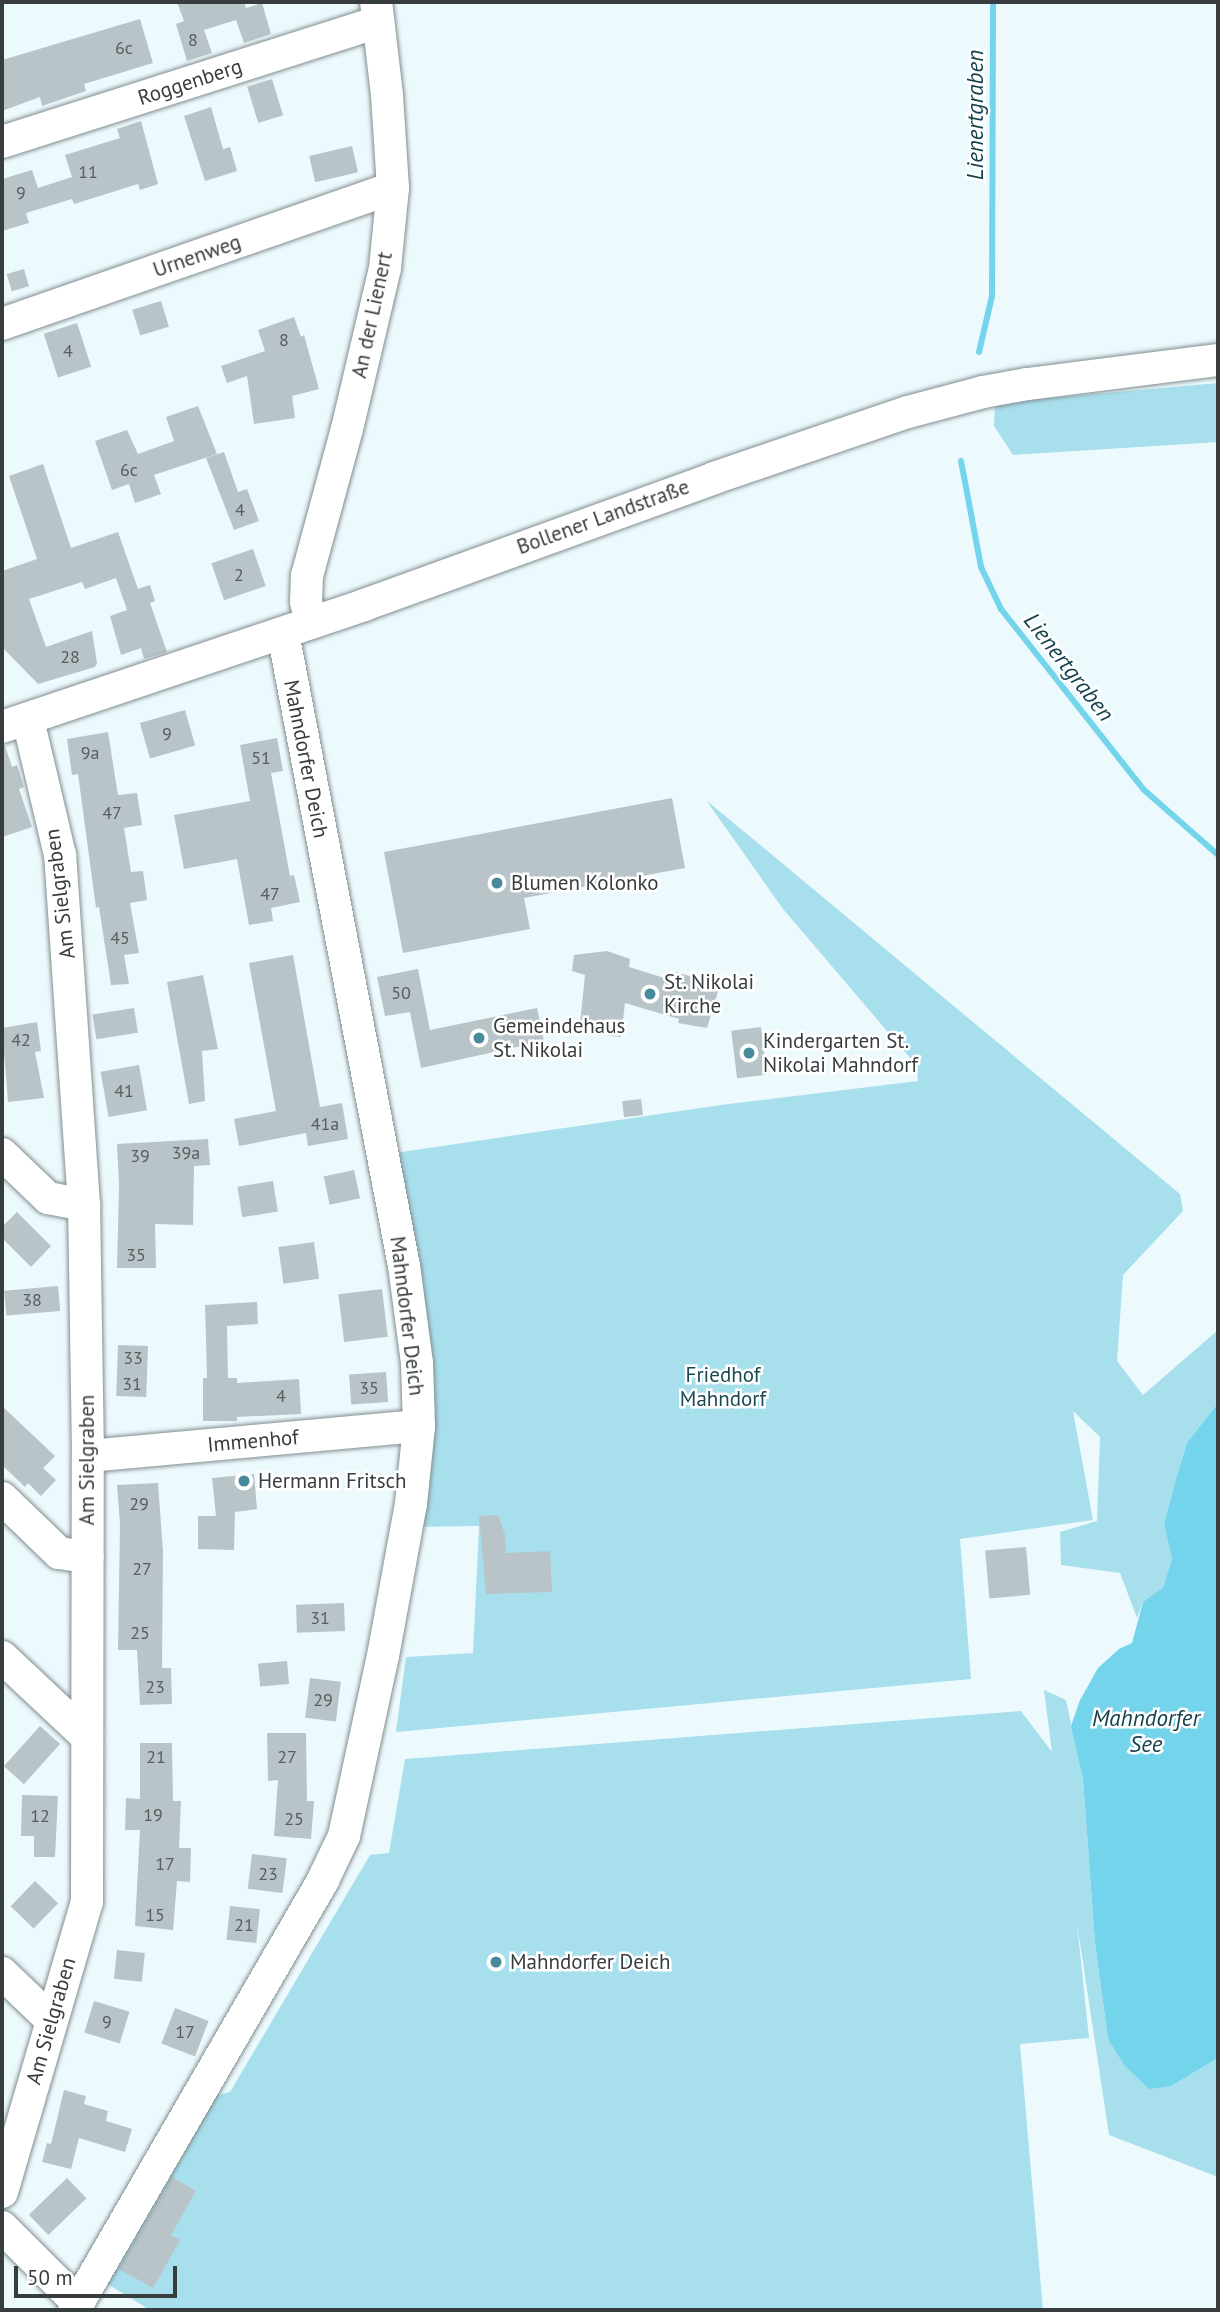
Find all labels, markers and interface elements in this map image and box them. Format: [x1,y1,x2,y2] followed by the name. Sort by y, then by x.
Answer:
[188,29,198,51] house number: 8
[115,37,133,59] house number: 6c
[961,50,989,180] water label: Lienertgraben
[135,53,245,111] street label: Roggenberg
[78,161,98,183] house number: 11
[16,182,26,204] house number: 9
[150,229,244,283] street label: Urnenweg
[346,250,398,380] street label: An der Lienert
[279,329,289,351] house number: 8
[63,340,73,362] house number: 4
[120,459,138,481] house number: 6c
[513,474,693,560] street label: Bollener Landstraße
[235,499,245,521] house number: 4
[234,564,244,586] house number: 2
[1018,607,1120,727] water label: Lienertgraben
[60,646,80,668] house number: 28
[278,678,334,840] street label: Mahndorfer Deich
[162,723,172,745] house number: 9
[81,742,99,764] house number: 9a
[251,747,271,769] house number: 51
[102,802,122,824] house number: 47
[40,828,80,960] street label: Am Sielgraben
[511,870,659,896] place label: Blumen Kolonko
[489,875,505,891] marker: Blumen Kolonko
[260,883,280,905] house number: 47
[110,927,130,949] house number: 45
[664,969,756,1019] place label: St. Nikolai Kirche
[391,982,411,1004] house number: 50
[642,986,658,1002] marker: St. Nikolai Kirche
[493,1013,625,1063] place label: Gemeindehaus St. Nikolai
[763,1028,918,1078] place label: Kindergarten St. Nikolai Mahndorf
[11,1029,31,1051] house number: 42
[471,1030,487,1046] marker: Gemeindehaus St. Nikolai
[741,1045,757,1061] marker: Kindergarten St. Nikolai Mahndorf
[114,1080,134,1102] house number: 41
[311,1113,339,1135] house number: 41a
[172,1142,200,1164] house number: 39a
[130,1145,150,1167] house number: 39
[385,1235,429,1397] street label: Mahndorfer Deich
[126,1244,146,1266] house number: 35
[22,1289,42,1311] house number: 38
[123,1347,143,1369] house number: 33
[680,1362,766,1412] park label: Friedhof Mahndorf
[122,1373,142,1395] house number: 31
[359,1377,379,1399] house number: 35
[276,1385,286,1407] house number: 4
[74,1395,100,1525] street label: Am Sielgraben
[206,1424,300,1458] street label: Immenhof
[258,1468,407,1494] place label: Hermann Fritsch
[236,1473,252,1489] marker: Hermann Fritsch
[129,1493,149,1515] house number: 29
[132,1558,152,1580] house number: 27
[310,1607,330,1629] house number: 31
[130,1622,150,1644] house number: 25
[145,1676,165,1698] house number: 23
[313,1689,333,1711] house number: 29
[1092,1704,1200,1758] water label: Mahndorfer See
[146,1746,166,1768] house number: 21
[277,1746,297,1768] house number: 27
[143,1804,163,1826] house number: 19
[30,1805,50,1827] house number: 12
[284,1808,304,1830] house number: 25
[155,1853,175,1875] house number: 17
[258,1863,278,1885] house number: 23
[145,1904,165,1926] house number: 15
[234,1914,254,1936] house number: 21
[510,1949,671,1975] place label: Mahndorfer Deich
[488,1954,504,1970] marker: Mahndorfer Deich
[21,1955,81,2087] street label: Am Sielgraben
[102,2011,112,2033] house number: 9
[175,2021,195,2043] house number: 17
[18,2252,180,2296] scale bar
[27,2264,73,2291] text: 50 m

